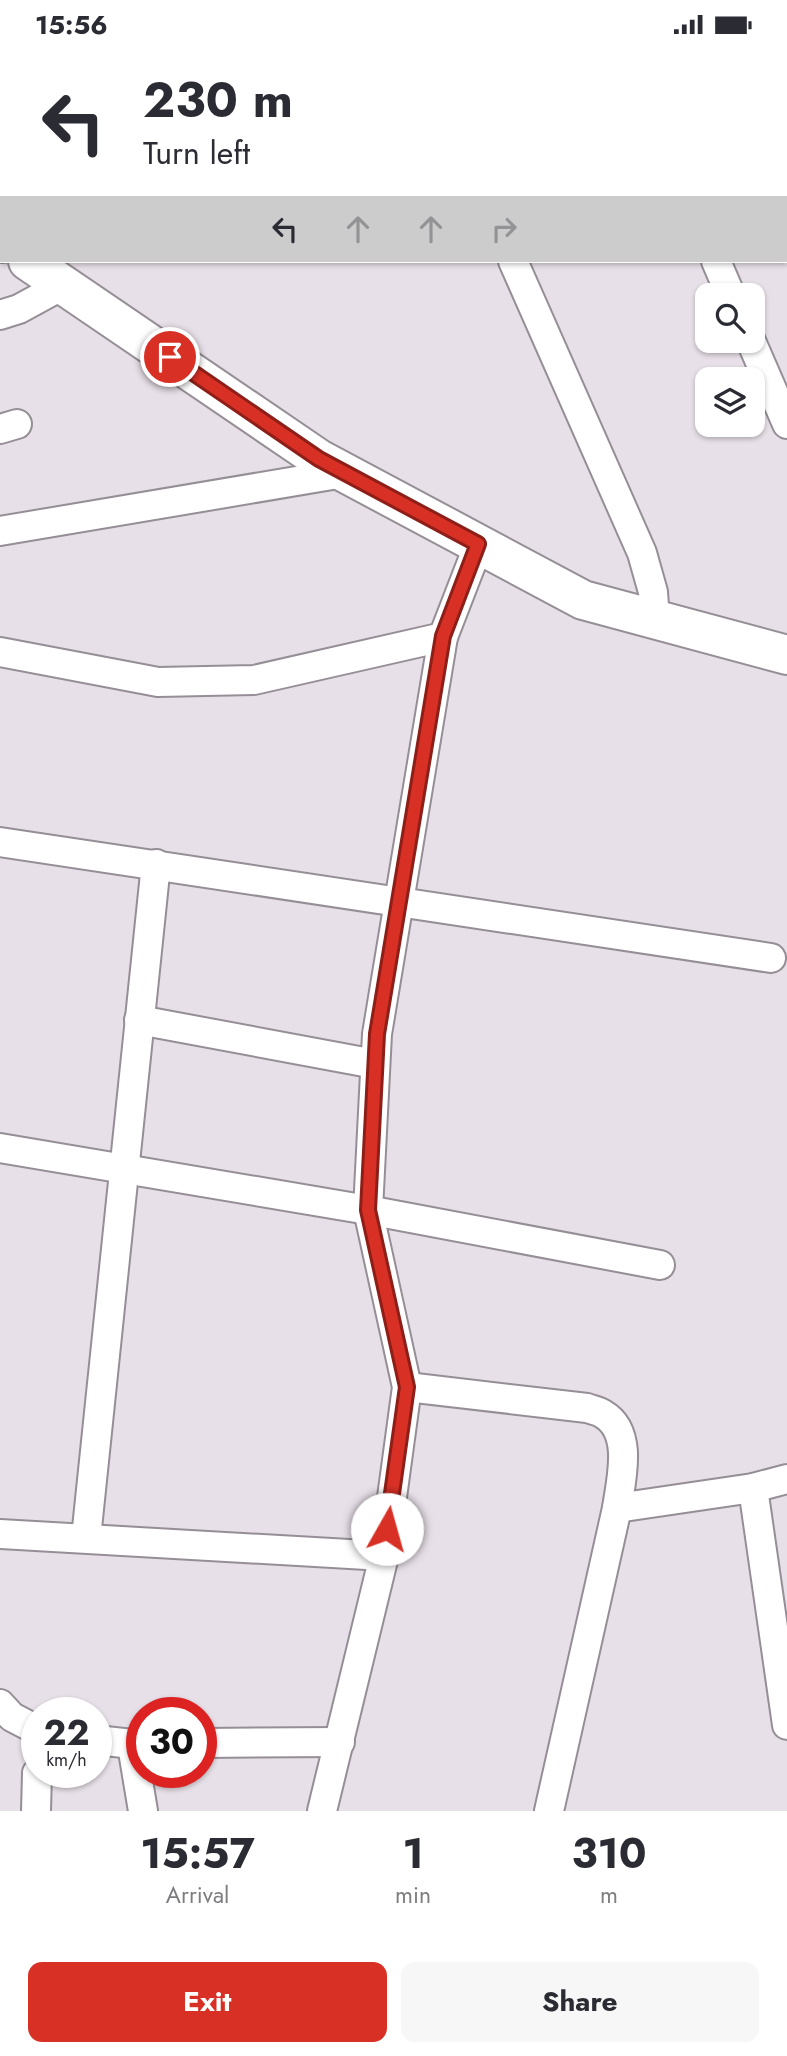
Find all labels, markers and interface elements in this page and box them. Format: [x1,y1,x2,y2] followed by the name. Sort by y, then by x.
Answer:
[35,6,108,44] text: 15:56
[143,65,293,135] text: 230 m
[28,77,119,168] icon: left
[143,130,250,176] text: Turn left
[266,210,304,248] icon: left
[339,210,377,248] icon: ahead
[412,210,450,248] icon: ahead
[485,210,523,248] icon: right
[695,283,765,437] map controls
[695,283,765,353] button: search
[140,327,200,387] pin
[151,338,189,376] icon: arrive
[695,367,765,437] button: layers
[350,1492,424,1566] position arrow
[126,1697,217,1788] speed limit sign: 30
[44,1708,89,1758] text: 22
[46,1747,87,1773] text: km/h
[140,1823,255,1884] text: 15:57
[402,1823,424,1884] text: 1
[571,1823,647,1884] text: 310
[166,1878,229,1912] text: Arrival
[395,1878,431,1912] text: min
[600,1878,618,1912] text: m
[28,1962,387,2042] button: Exit
[401,1962,759,2042] button: Share

